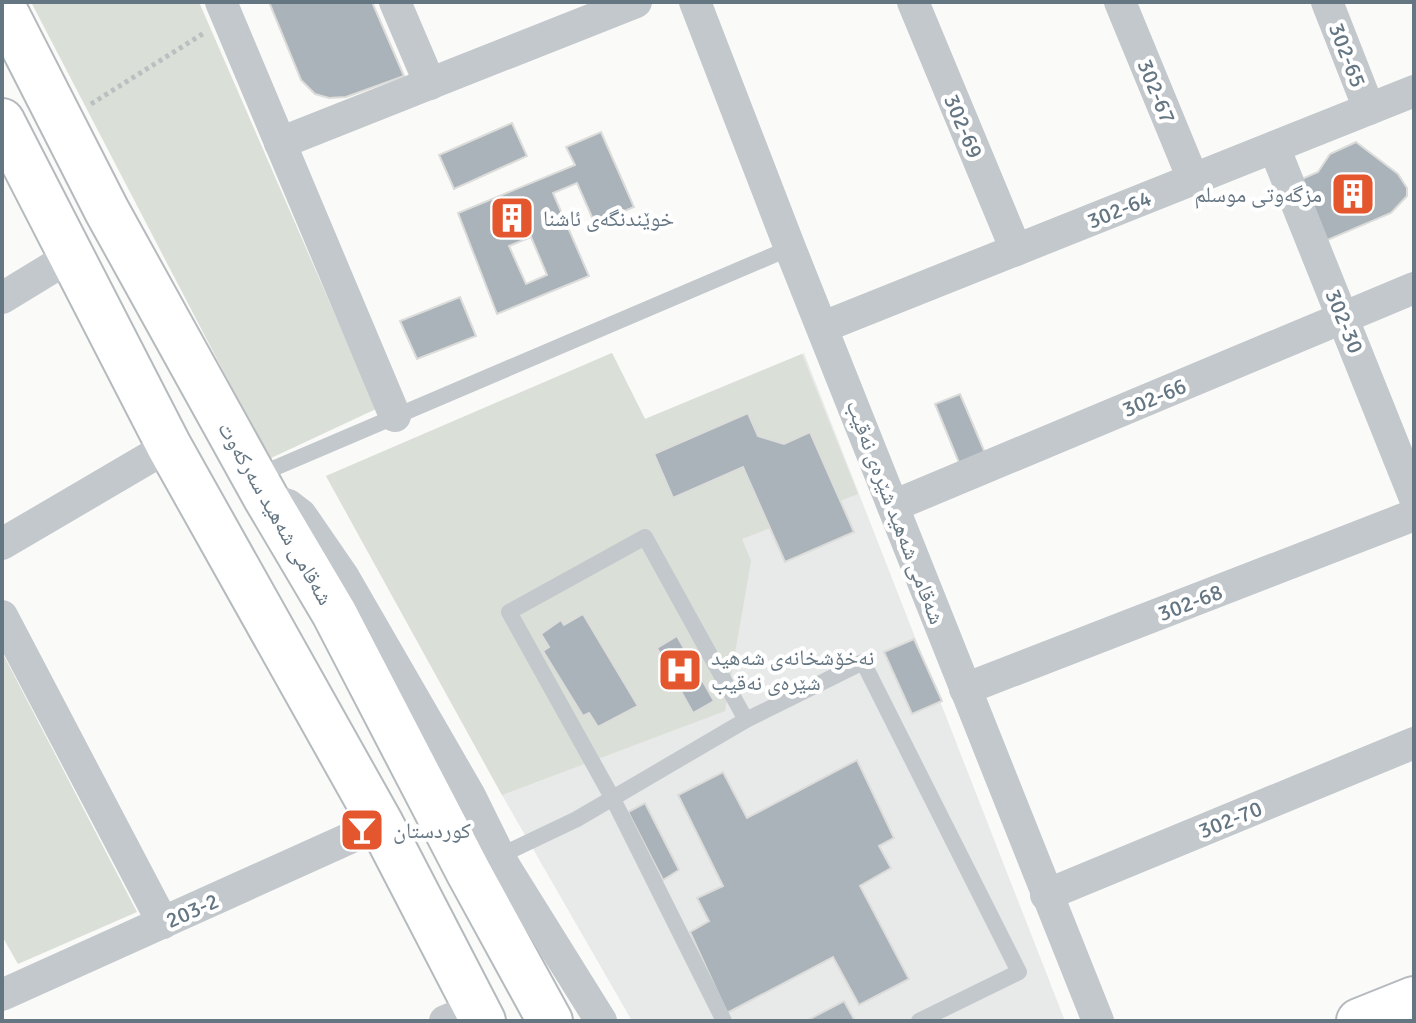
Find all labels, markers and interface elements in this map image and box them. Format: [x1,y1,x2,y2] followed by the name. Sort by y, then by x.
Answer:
[1323,19,1372,91] street label: 302-65
[1131,55,1182,127] street label: 302-67
[938,90,989,162] street label: 302-69
[1329,170,1377,218] building icon: مزگەوتی موسلم
[1194,181,1322,209] place label: مزگەوتی موسلم
[1083,184,1155,235] street label: 302-64
[488,194,536,242] building icon: خوێندنگەی ئاشنا
[543,205,674,232] place label: خوێندنگەی ئاشنا
[1319,285,1370,357] street label: 302-30
[1118,372,1190,423] street label: 302-66
[840,396,951,628] street label: شەقامی شەهید شێرەی نەقیب
[212,417,339,610] street label: شەقامی شەهید سەرکەوت
[1154,578,1226,627] street label: 302-68
[711,644,874,696] place label: نەخۆشخانەی شەهید شێرەی نەقیب
[656,646,704,694] hospital icon: نەخۆشخانەی شەهید شێرەی نەقیب
[1194,795,1266,844] street label: 302-70
[338,806,386,854] bar icon: كوردستان
[393,817,471,844] place label: كوردستان
[161,887,223,934] street label: 203-2

